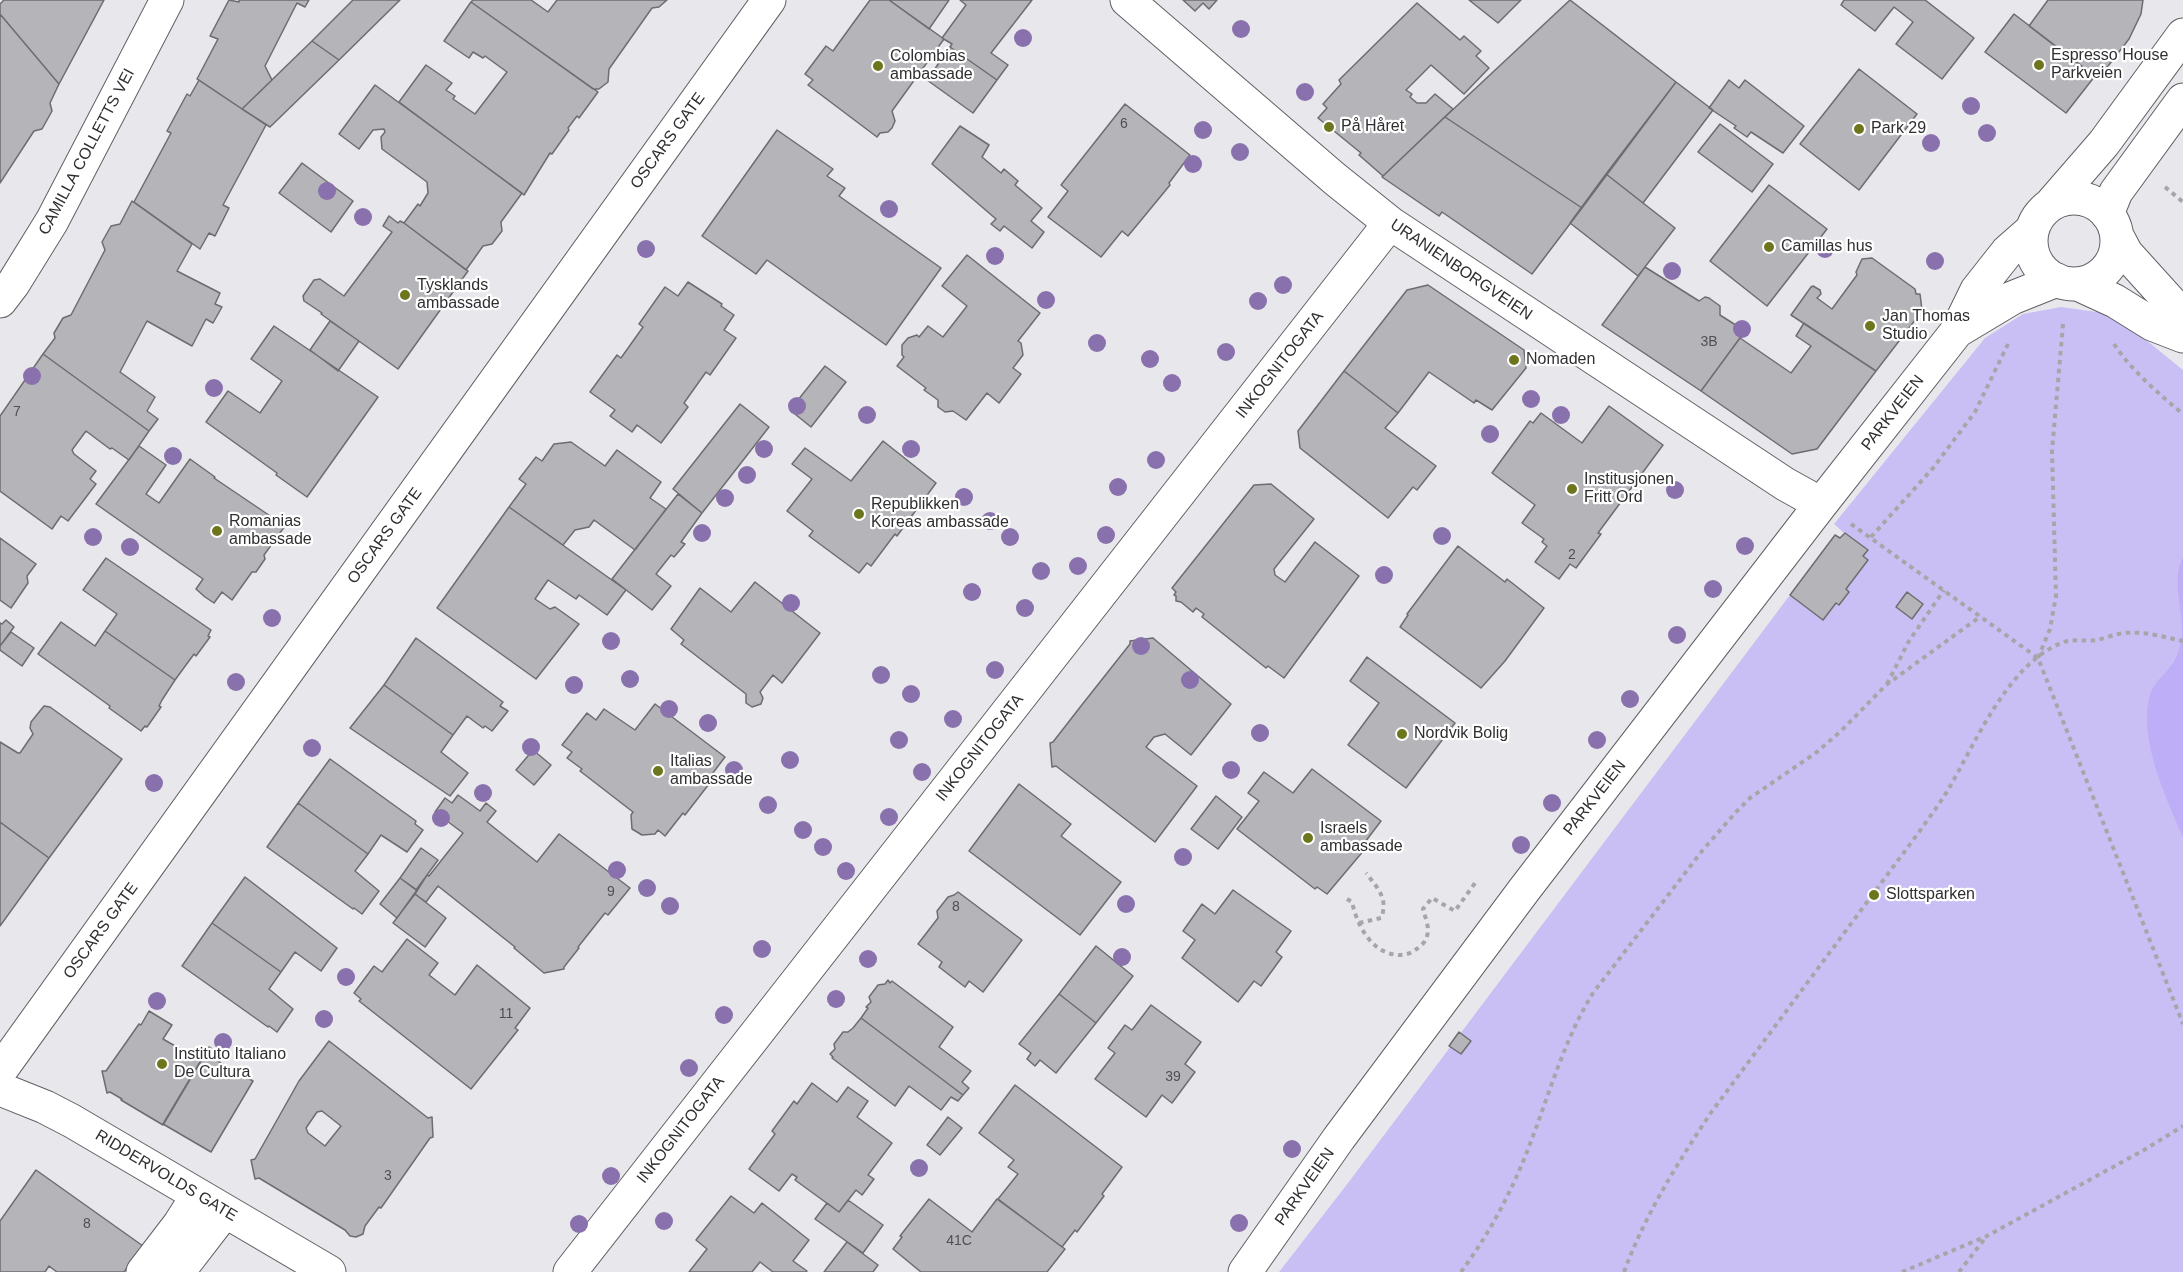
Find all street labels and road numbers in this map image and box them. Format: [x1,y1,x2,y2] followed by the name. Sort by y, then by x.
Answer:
[35,65,139,239] street label: CAMILLA COLLETTS VEI
[627,89,709,193] street label: OSCARS GATE
[1386,215,1536,325] street label: URANIENBORGVEIEN
[1232,308,1328,422] street label: INKOGNITOGATA
[1858,371,1928,455] street label: PARKVEIEN
[344,484,426,588] street label: OSCARS GATE
[932,691,1028,805] street label: INKOGNITOGATA
[1560,756,1630,840] street label: PARKVEIEN
[60,879,142,983] street label: OSCARS GATE
[633,1073,729,1187] street label: INKOGNITOGATA
[92,1126,240,1226] street label: RIDDERVOLDS GATE
[1271,1144,1339,1230] street label: PARKVEIEN

